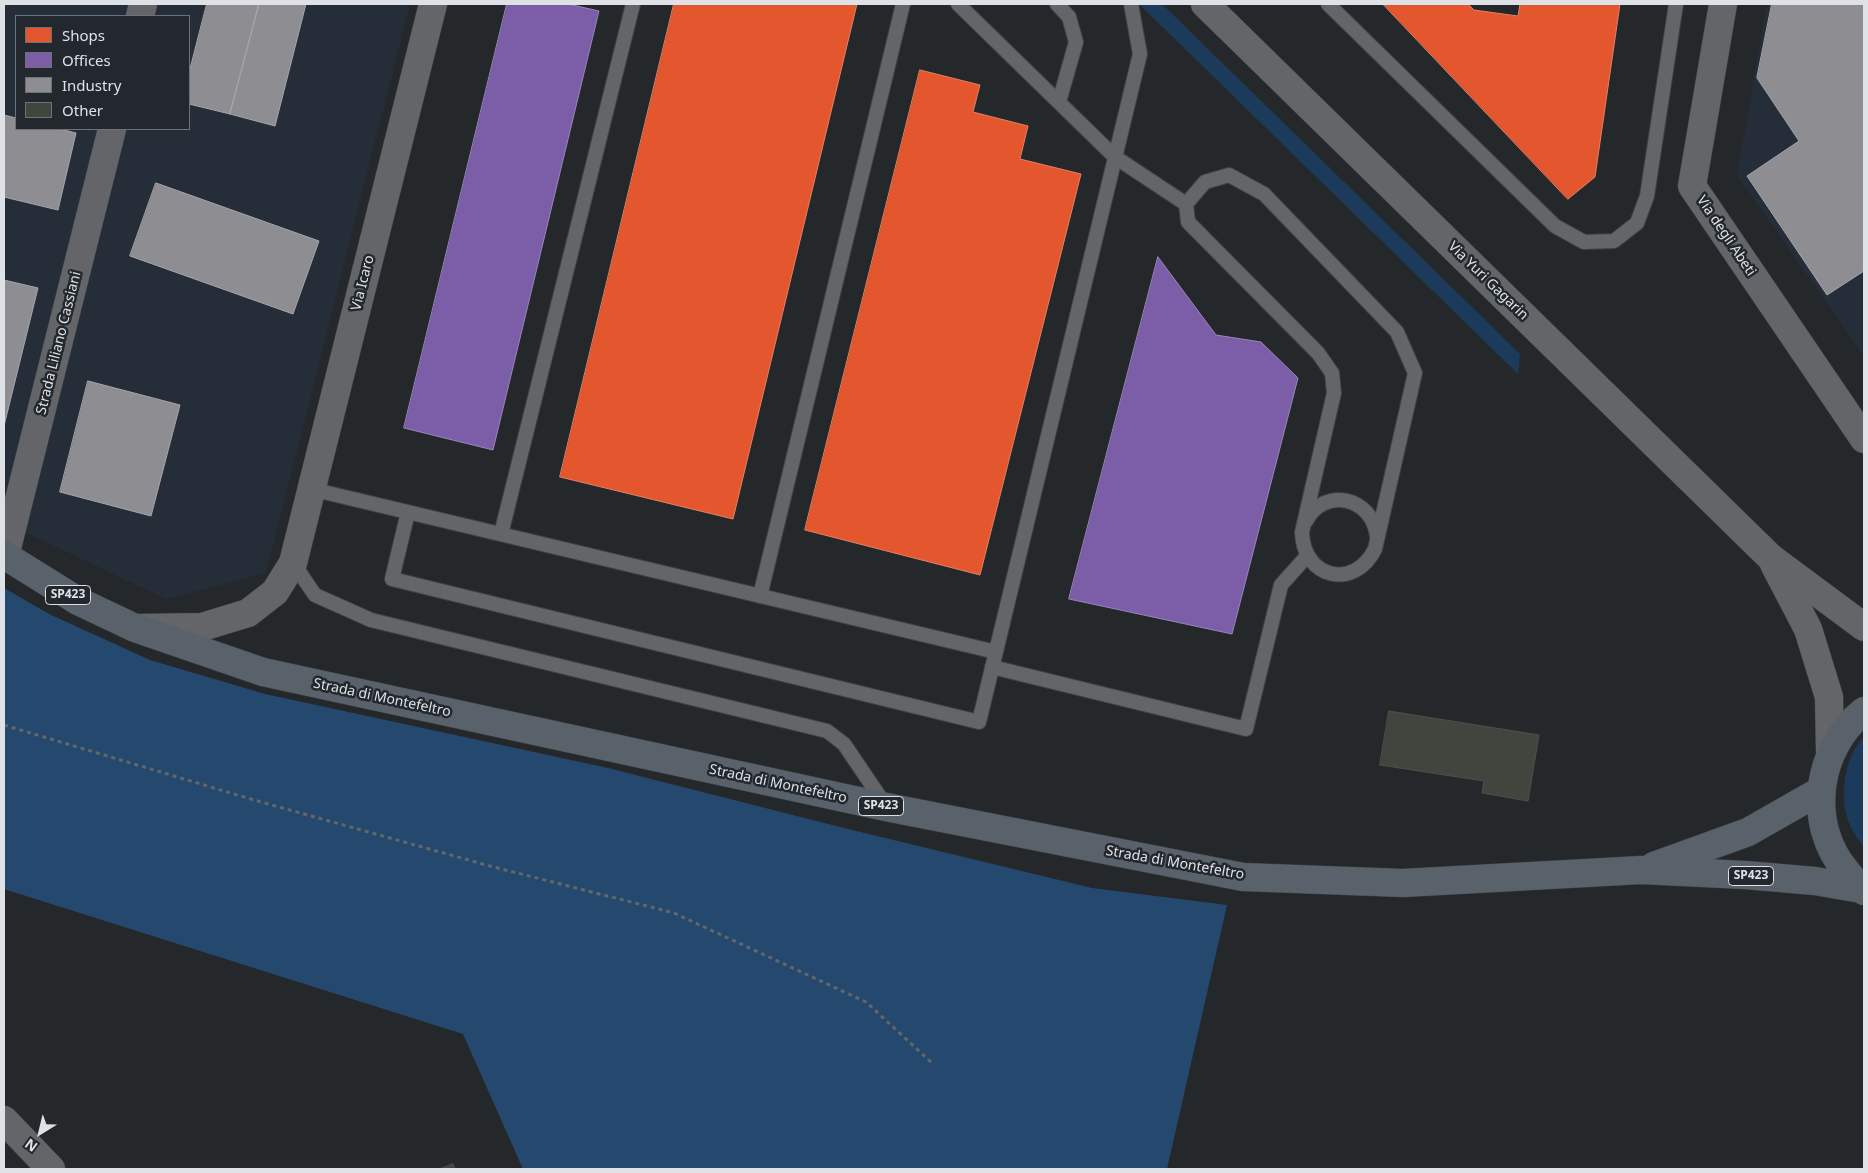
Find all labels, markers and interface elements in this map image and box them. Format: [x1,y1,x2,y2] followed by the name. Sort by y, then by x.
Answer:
[15,15,190,130] legend
[62,25,105,45] text: Shops
[62,50,111,70] text: Offices
[62,75,121,95] text: Industry
[62,100,103,120] text: Other
[1693,193,1759,279] street label: Via degli Abeti
[1444,238,1532,324] street label: Via Yuri Gagarin
[348,253,378,313] street label: Via Icaro
[33,270,85,416] street label: Strada Liliano Cassiani
[46,586,90,604] road number: SP423
[312,675,452,721] street label: Strada di Montefeltro
[708,761,848,807] street label: Strada di Montefeltro
[858,796,904,816] road number: SP423
[1105,843,1245,883] street label: Strada di Montefeltro
[1728,866,1774,886] road number: SP423
[15,1108,65,1158] north arrow
[21,1135,41,1157] text: N

